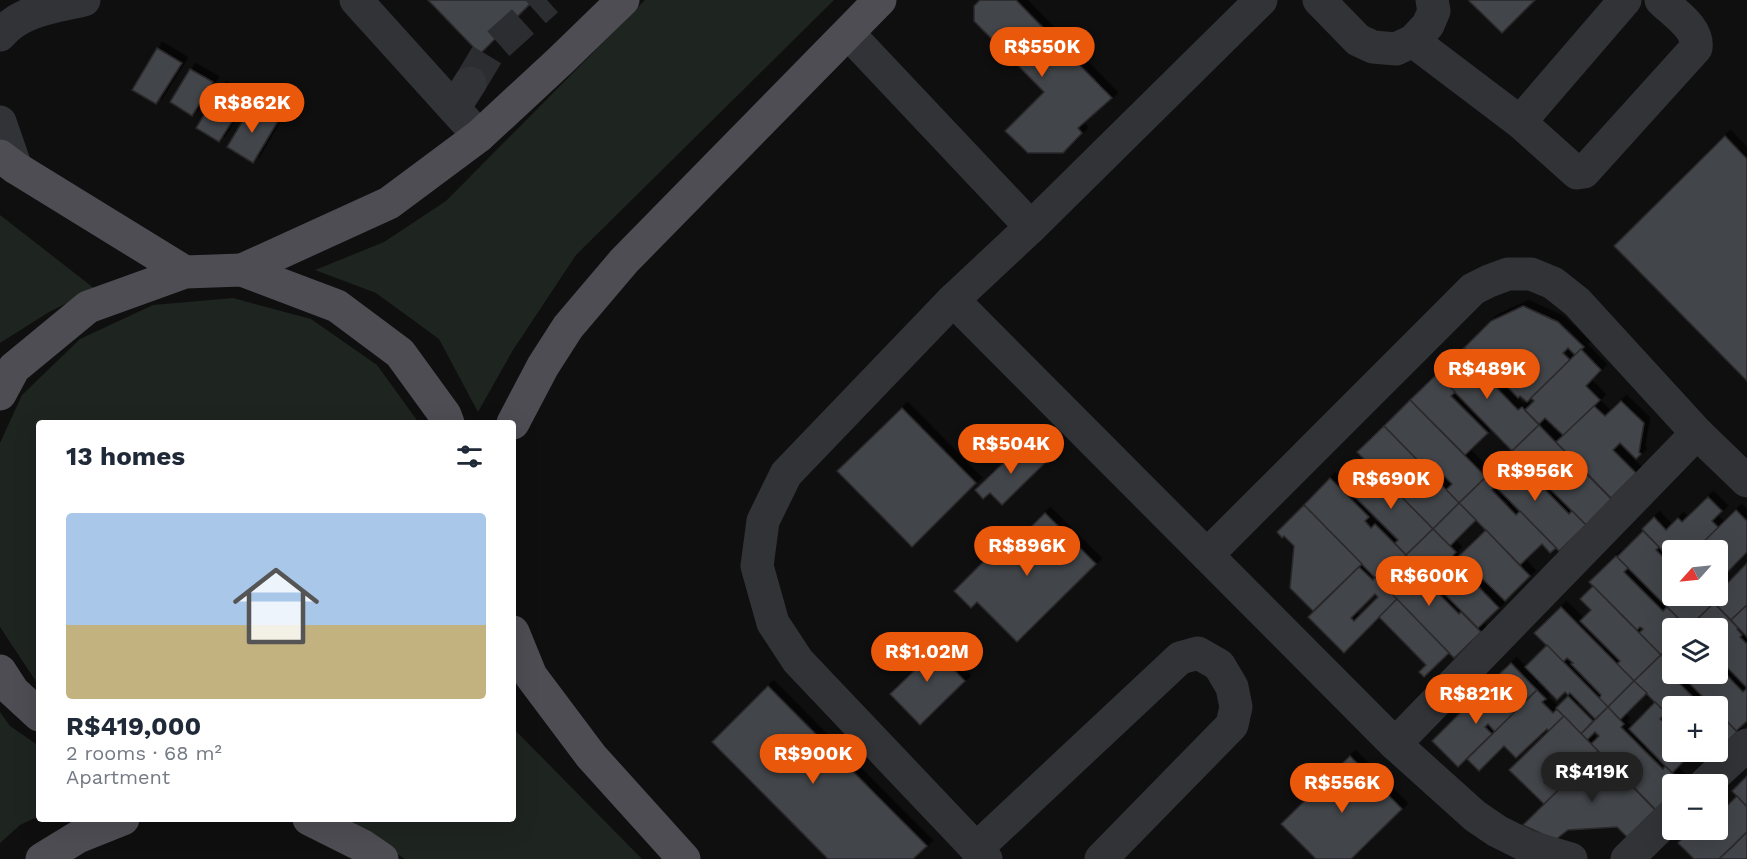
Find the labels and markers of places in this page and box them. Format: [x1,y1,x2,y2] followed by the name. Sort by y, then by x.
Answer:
[993,27,1091,78] pin: R$550K
[203,83,301,134] pin: R$862K
[1438,349,1536,400] pin: R$489K
[962,424,1060,475] pin: R$504K
[1486,451,1584,502] pin: R$956K
[1342,459,1440,510] pin: R$690K
[978,526,1076,577] pin: R$896K
[1380,556,1478,607] pin: R$600K
[872,632,982,683] pin: R$1.02M
[1427,674,1525,725] pin: R$821K
[764,734,862,785] pin: R$900K
[1543,752,1641,803] pin: R$419K
[1293,763,1391,814] pin: R$556K

